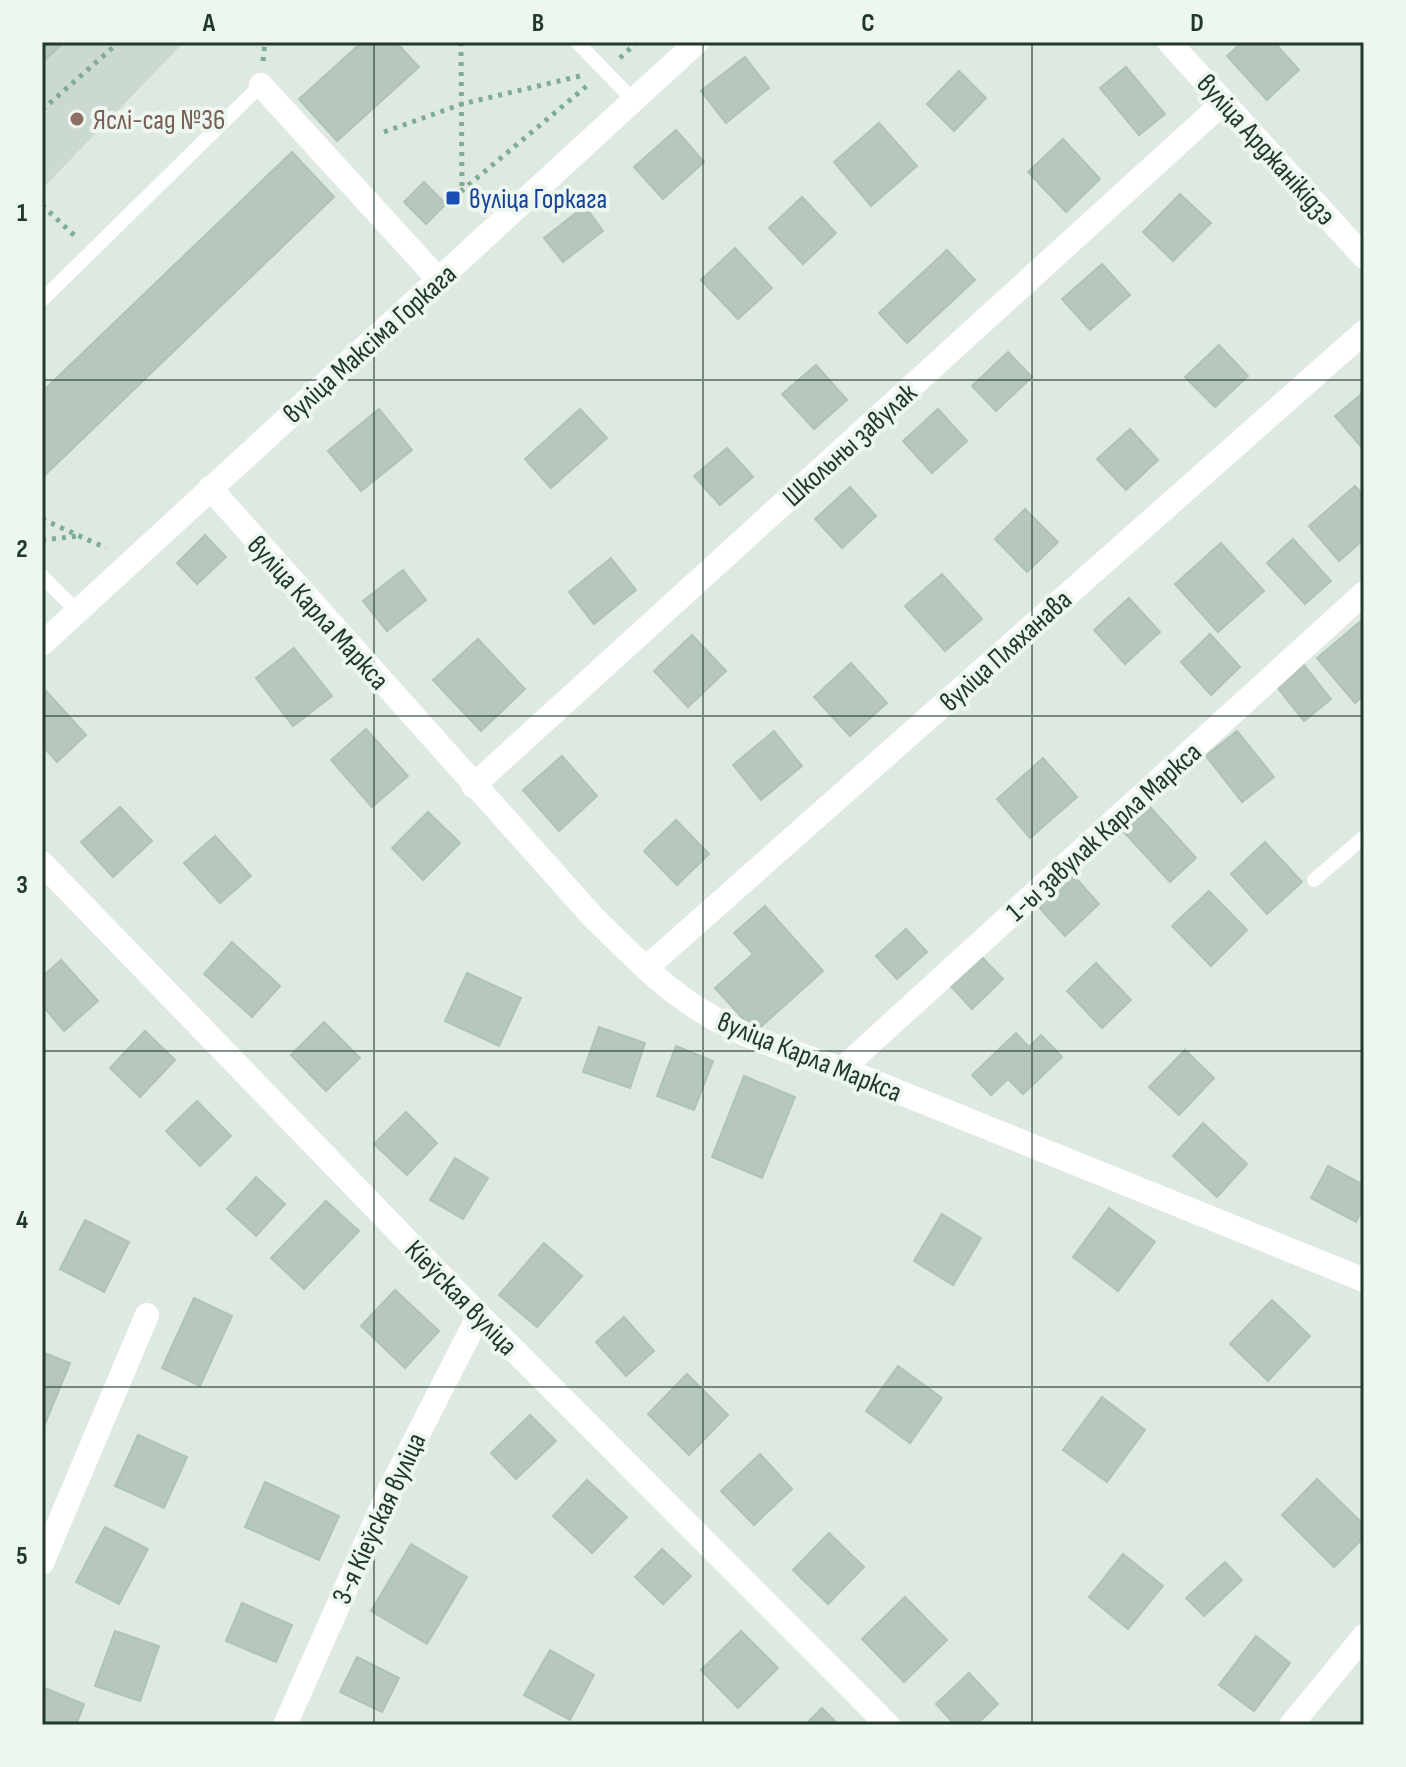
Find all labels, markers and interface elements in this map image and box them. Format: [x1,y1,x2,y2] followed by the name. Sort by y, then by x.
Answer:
[202,8,216,39] text: A
[532,8,544,39] text: B
[861,8,875,39] text: C
[1190,8,1204,39] text: D
[1190,68,1342,232] street label: вуліца Арджанікідзэ
[93,104,225,137] place label: Яслі-сад №36
[68,110,86,128] marker: Яслі-сад №36
[469,183,607,216] place label: вуліца Горкага
[444,189,462,207] marker: вуліца Горкага
[17,198,27,229] text: 1
[277,258,463,430] street label: вуліца Максіма Горкага
[776,376,924,514] street label: Школьны завулак
[240,529,396,697] street label: вуліца Карла Маркса
[16,534,28,565] text: 2
[934,584,1079,719] street label: вуліца Пляханава
[1000,736,1208,928] street label: 1-ы завулак Карла Маркса
[16,870,28,901] text: 3
[713,1005,906,1109] street label: вуліца Карла Маркса
[16,1205,28,1236] text: 4
[398,1234,524,1363] street label: Кіеўская вуліца
[325,1428,433,1609] street label: 3-я Кіеўская вуліца
[16,1541,28,1572] text: 5

